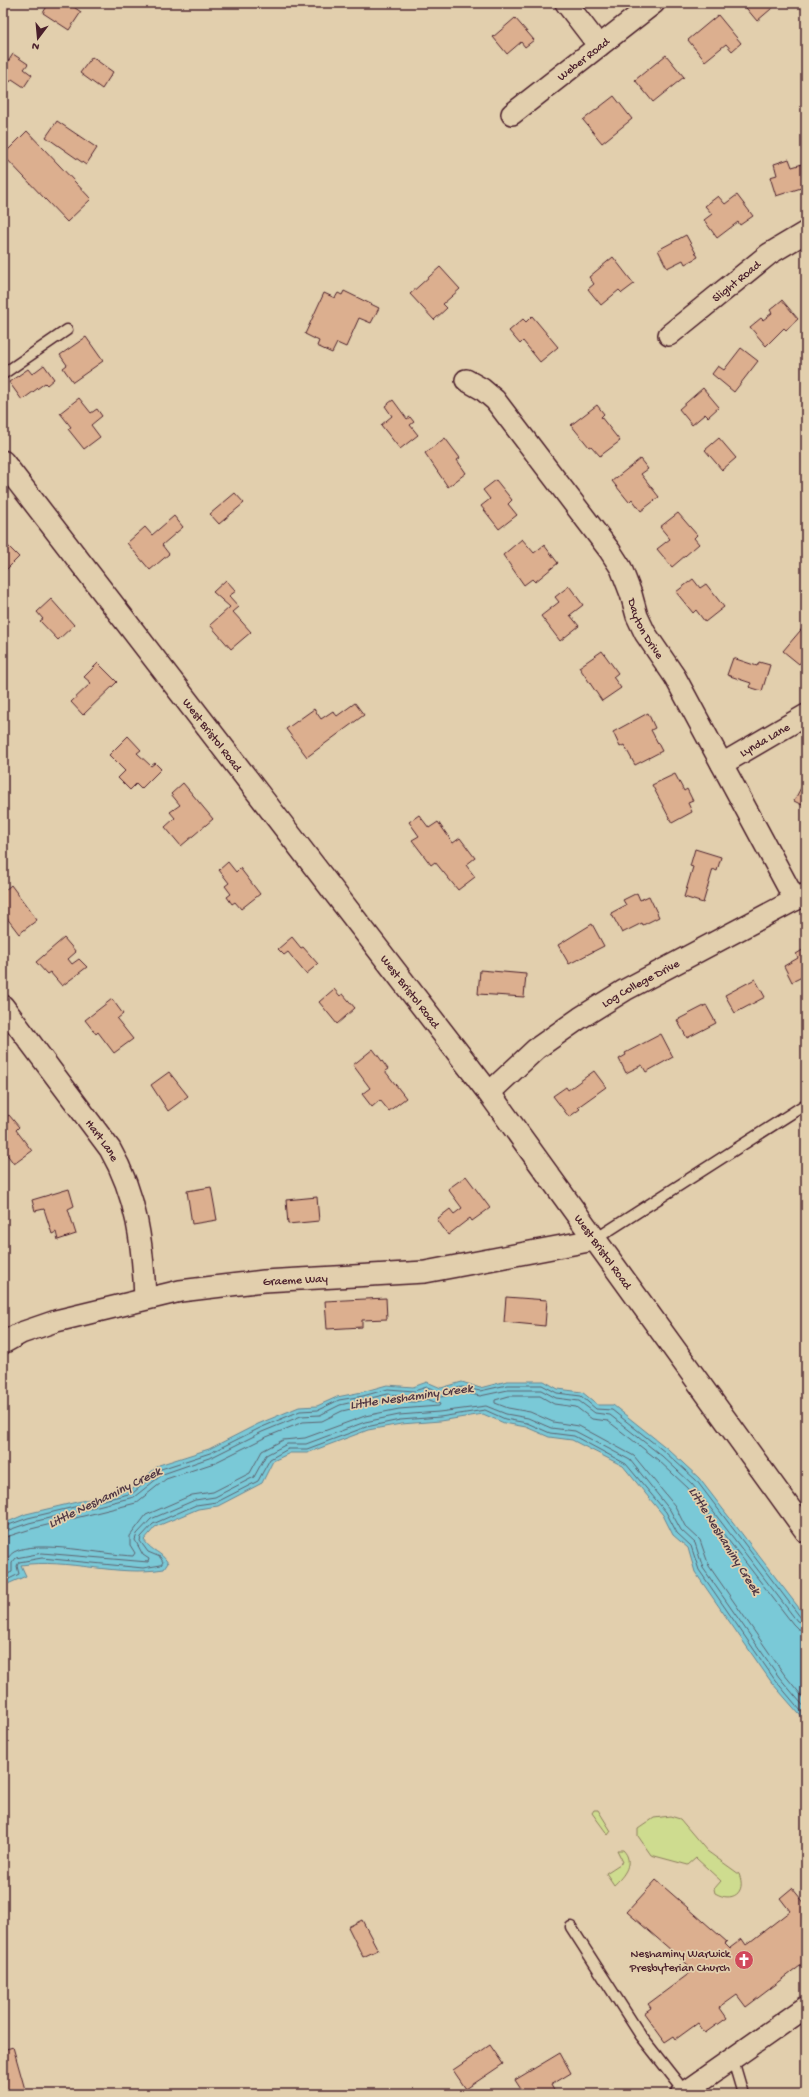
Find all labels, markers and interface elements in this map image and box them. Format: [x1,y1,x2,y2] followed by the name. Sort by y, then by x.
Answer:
[18,18,58,58] north arrow
[555,35,614,85] street label: Weber Road
[31,39,41,52] text: N
[710,258,765,306] street label: Slight Road
[623,596,666,663] street label: Dayton Drive
[179,696,245,776] street label: West Bristol Road
[738,721,794,761] street label: Lynda Lane
[376,953,442,1033] street label: West Bristol Road
[600,957,683,1012] street label: Log College Drive
[81,1117,121,1165] street label: Hart Lane
[570,1212,634,1293] street label: West Bristol Road
[262,1272,328,1290] street label: Graeme Way
[349,1381,475,1414] water label: Little Neshaminy Creek
[46,1464,165,1532] water label: Little Neshaminy Creek
[685,1485,764,1599] water label: Little Neshaminy Creek
[629,1948,732,1976] place label: Neshaminy Warwick Presbyterian Church
[733,1949,755,1971] church icon: Neshaminy Warwick Presbyterian Church

